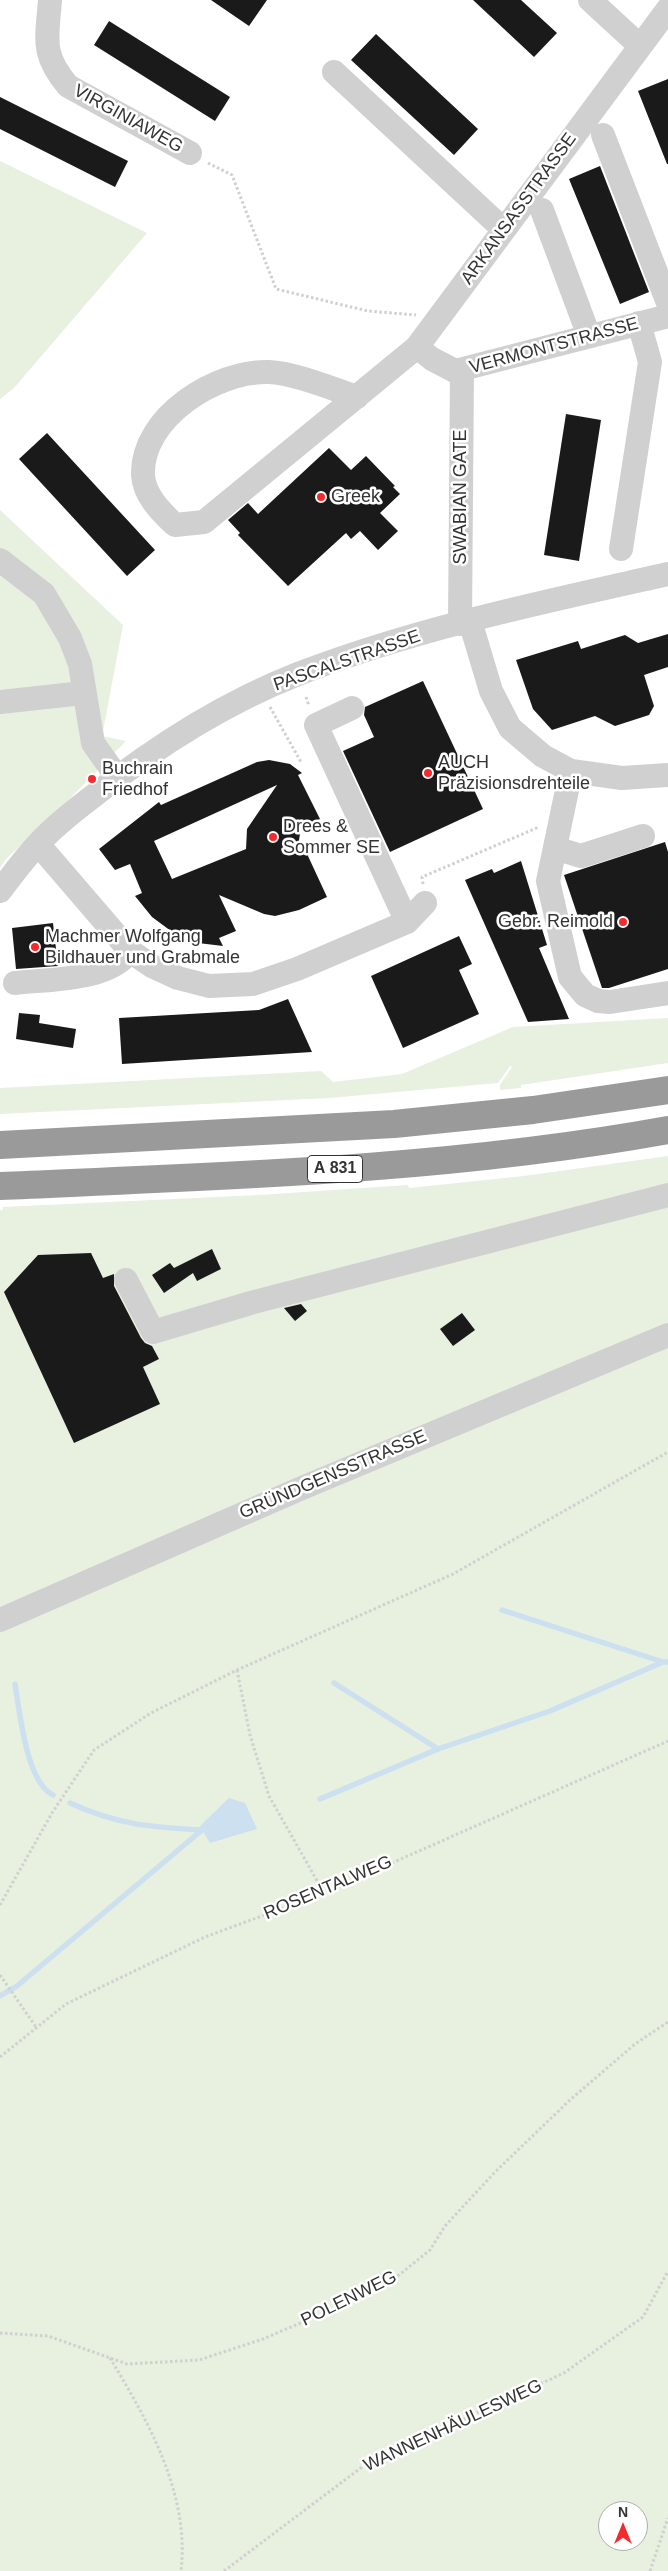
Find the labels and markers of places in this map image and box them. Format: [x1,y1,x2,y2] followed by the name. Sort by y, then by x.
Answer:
[331,486,380,508] place label: Greek
[315,491,327,503] marker: Greek
[438,752,590,794] place label: AUCH Präzisionsdrehteile
[102,758,173,801] place label: Buchrain Friedhof
[422,767,434,779] marker: AUCH Präzisionsdrehteile
[86,773,98,785] marker: Buchrain Friedhof
[283,816,380,859] place label: Drees & Sommer SE
[267,831,279,843] marker: Drees & Sommer SE
[498,911,613,933] place label: Gebr. Reimold
[617,916,629,928] marker: Gebr. Reimold
[45,926,240,969] place label: Machmer Wolfgang Bildhauer und Grabmale
[29,941,41,953] marker: Machmer Wolfgang Bildhauer und Grabmale

